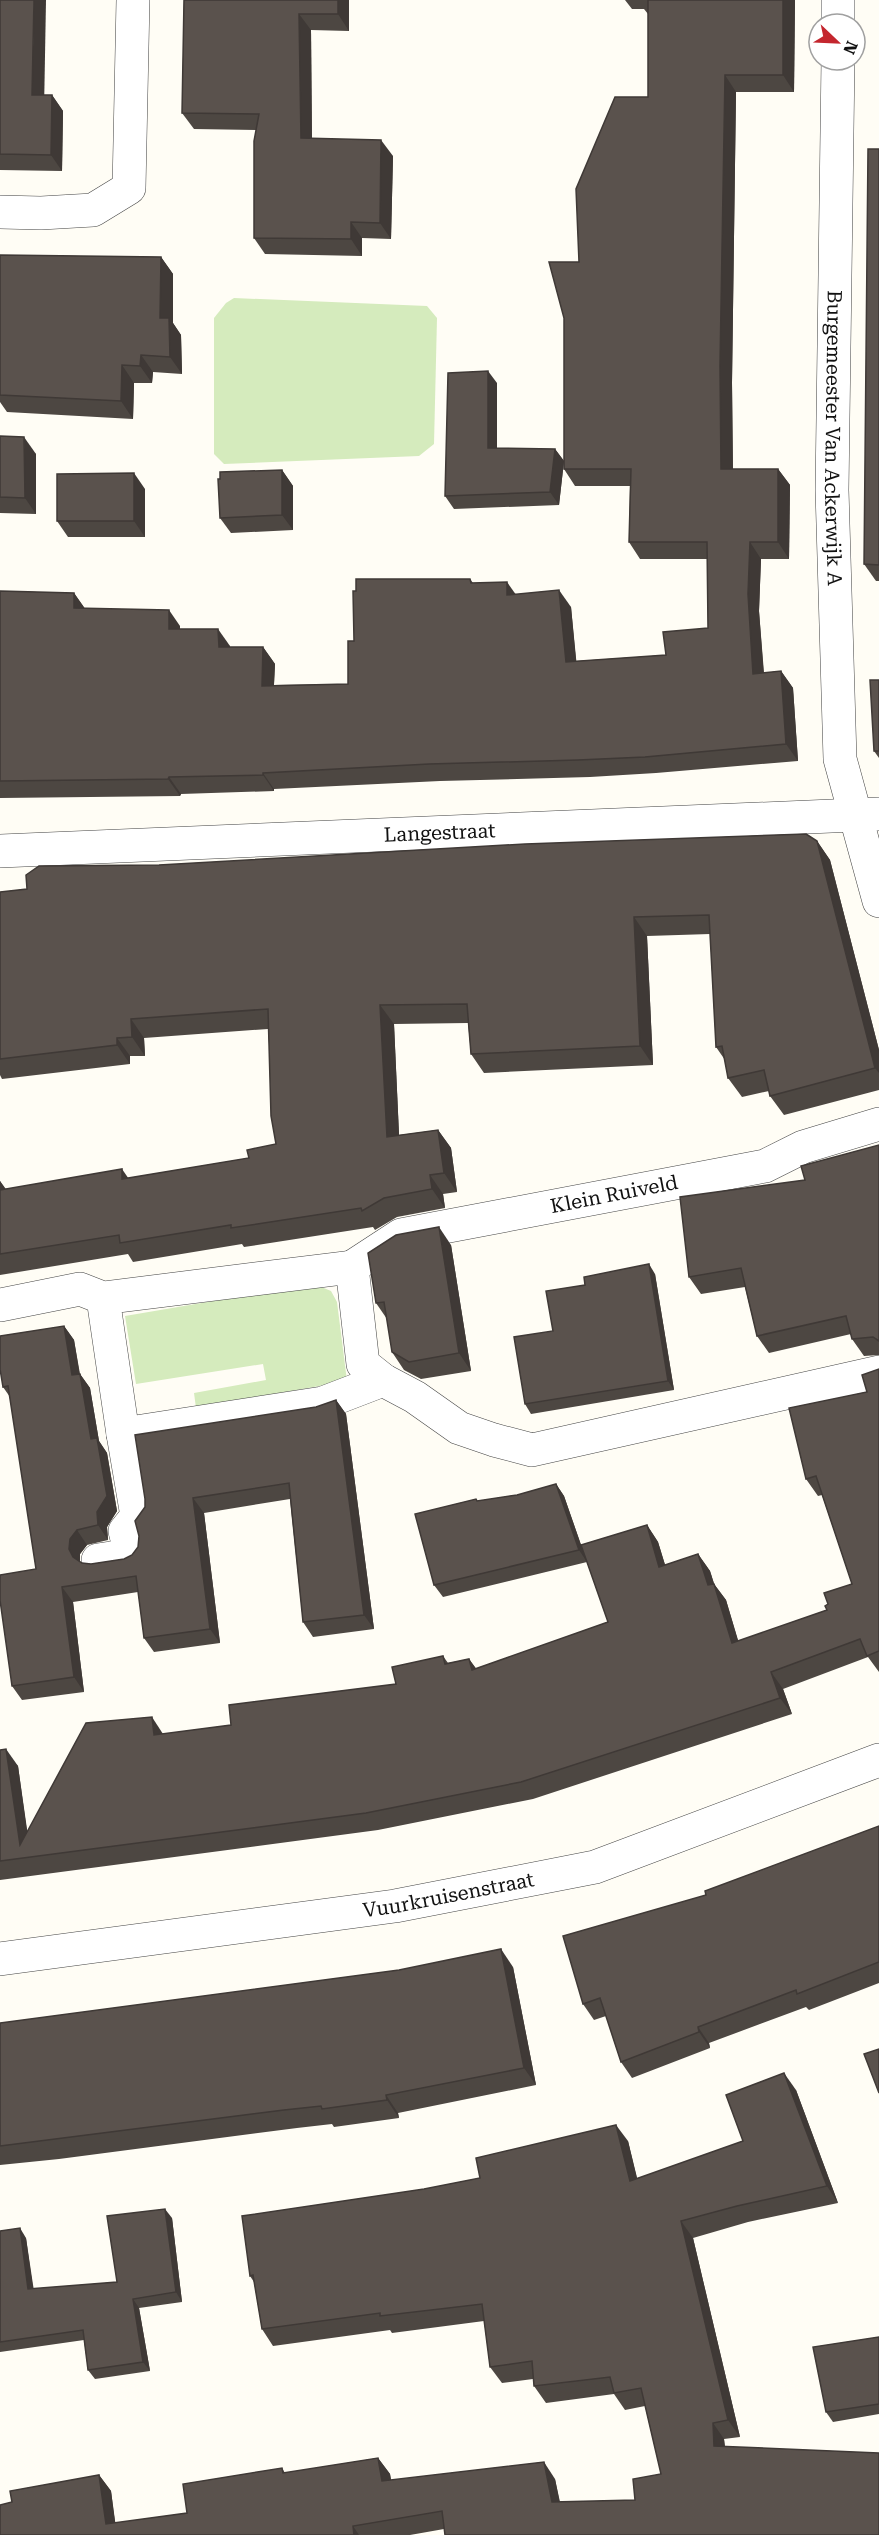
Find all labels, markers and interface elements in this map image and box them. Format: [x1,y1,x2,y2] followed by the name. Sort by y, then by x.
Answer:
[807,12,867,72] north arrow
[839,38,862,57] text: N
[820,290,847,586] street label: Burgemeester Van Ackerwijk A
[383,818,497,847] street label: Langestraat
[548,1170,680,1218] street label: Klein Ruiveld
[361,1867,536,1922] street label: Vuurkruisenstraat

